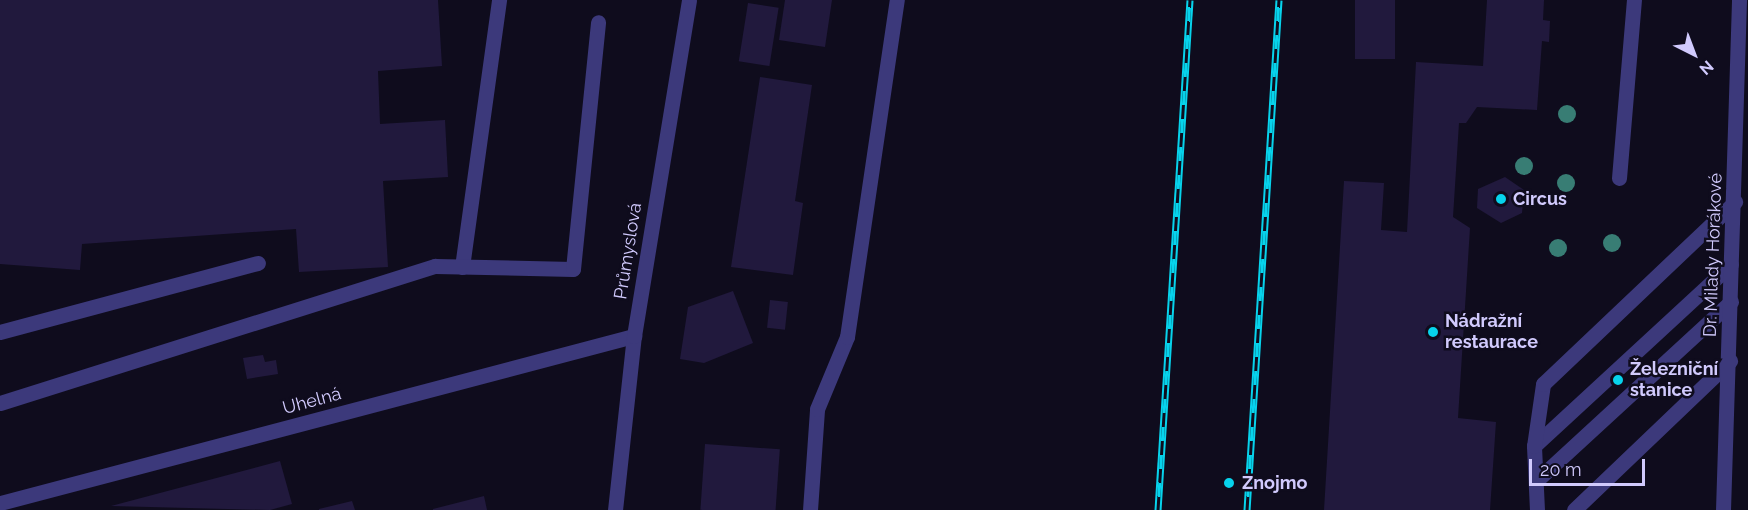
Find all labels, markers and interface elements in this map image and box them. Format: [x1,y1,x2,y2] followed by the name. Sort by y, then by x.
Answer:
[1664,24,1724,84] north arrow
[1695,57,1717,79] text: N
[1699,172,1727,338] street label: Dr. Milady Horákové
[1513,188,1567,210] place label: Circus
[1494,192,1508,206] marker: Circus
[610,201,646,301] street label: Průmyslová
[1445,311,1538,354] place label: Nádražní restaurace
[1426,325,1440,339] marker: Nádražní restaurace
[1630,359,1718,401] place label: Železniční stanice
[1611,373,1625,387] marker: Železniční stanice
[280,383,344,419] street label: Uhelná
[1532,447,1648,485] scale bar
[1540,459,1582,480] text: 20 m
[1242,472,1307,494] place label: Znojmo
[1220,474,1238,492] marker: Znojmo

